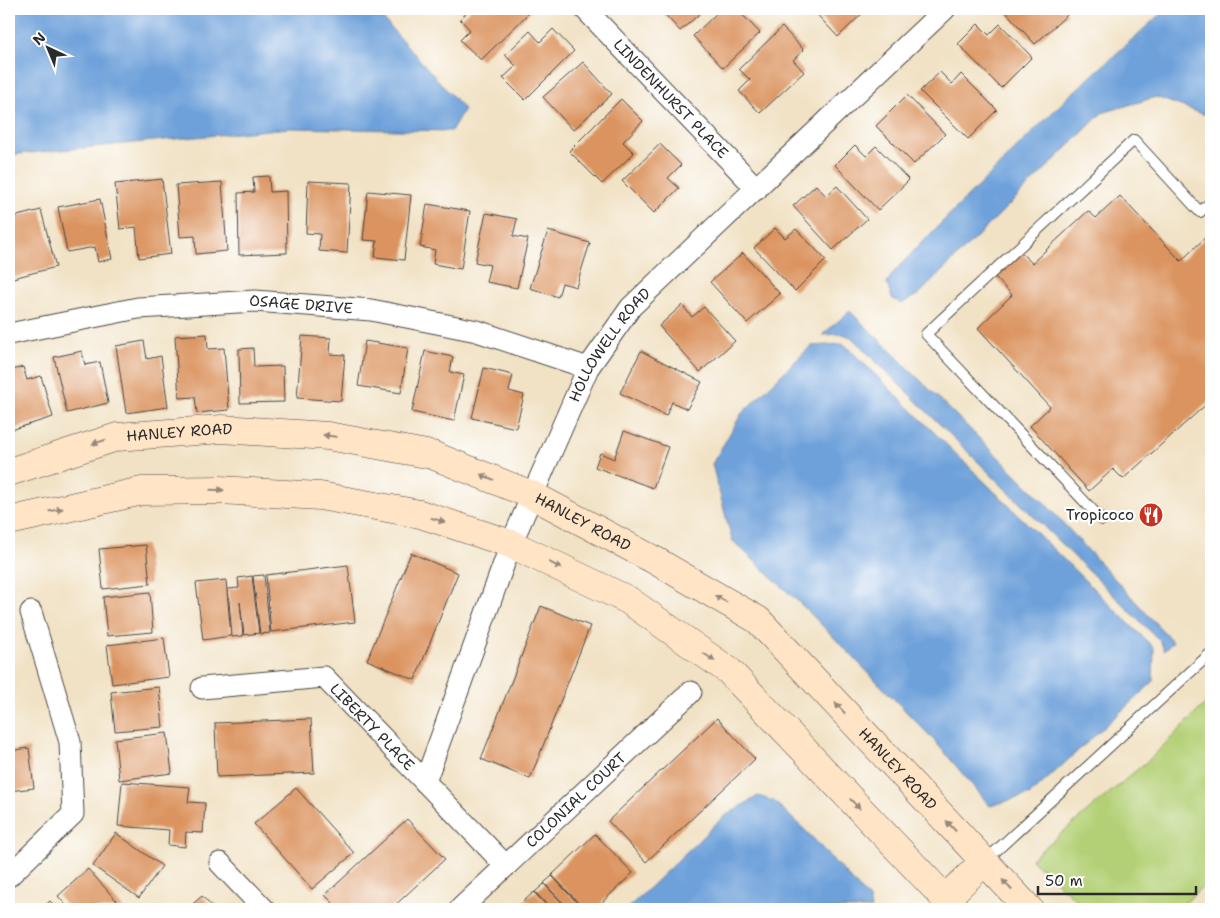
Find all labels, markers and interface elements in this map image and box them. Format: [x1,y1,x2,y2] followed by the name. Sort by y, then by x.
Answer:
[22,22,72,72] north arrow
[29,28,49,49] text: N
[609,35,733,163] street label: LINDENHURST PLACE
[564,284,655,405] street label: HOLLOWELL ROAD
[249,291,354,319] street label: OSAGE DRIVE
[126,419,233,446] street label: HANLEY ROAD
[322,432,338,440] one-way arrow
[92,439,107,446] one-way arrow
[479,473,494,481] one-way arrow
[209,486,225,494] one-way arrow
[531,488,634,556] street label: HANLEY ROAD
[1138,502,1164,528] restaurant icon: Tropicoco
[1066,505,1134,525] place label: Tropicoco
[49,506,64,514] one-way arrow
[431,516,446,524] one-way arrow
[548,561,562,569] one-way arrow
[714,594,727,603] one-way arrow
[702,652,716,662] one-way arrow
[325,679,419,775] street label: LIBERTY PLACE
[834,702,846,714] one-way arrow
[854,723,941,815] street label: HANLEY ROAD
[521,748,630,852] street label: COLONIAL COURT
[849,798,861,810] one-way arrow
[945,820,957,832] one-way arrow
[1038,863,1195,895] scale bar
[1045,871,1083,891] text: 50 m
[1001,880,1013,892] one-way arrow

